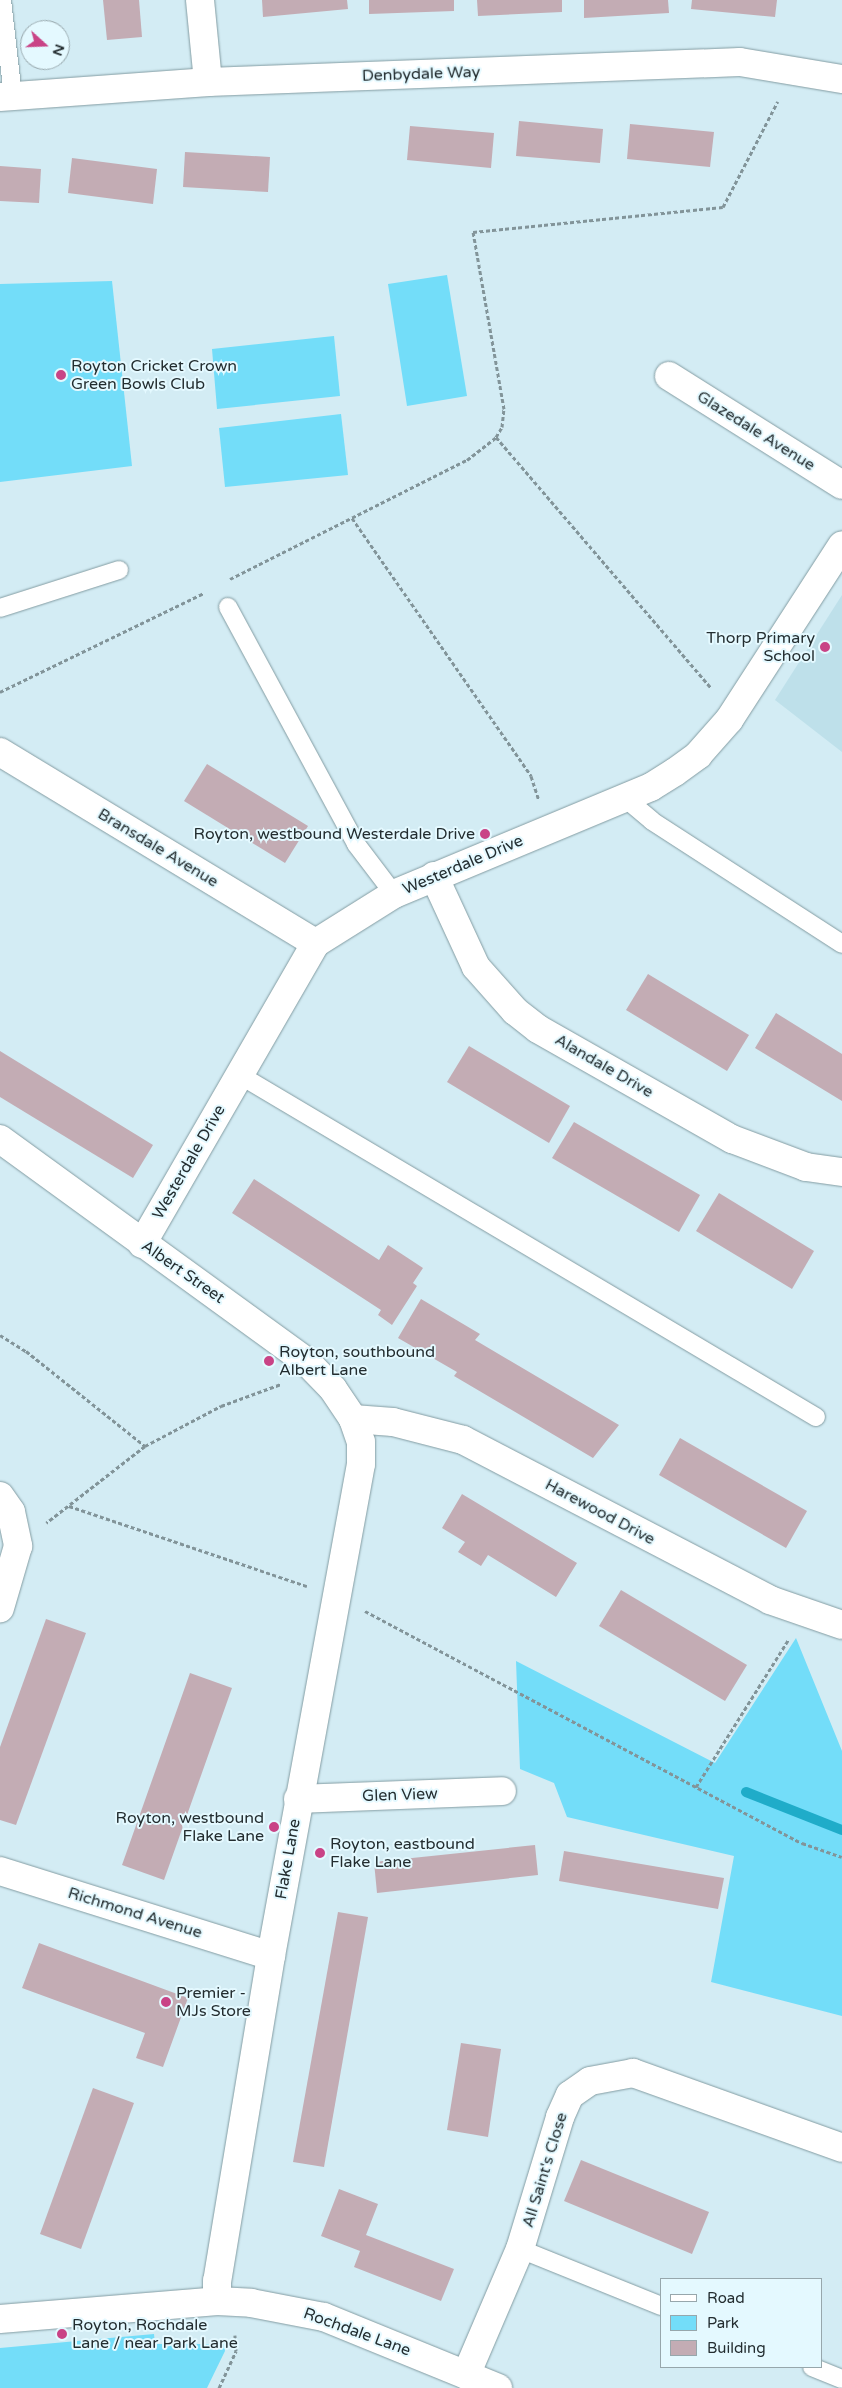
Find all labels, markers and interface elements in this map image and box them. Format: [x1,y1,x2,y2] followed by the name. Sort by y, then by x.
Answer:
[20,20,70,70] north arrow
[49,42,69,58] text: N
[362,62,480,86] street label: Denbydale Way
[71,356,237,394] place label: Royton Cricket Crown Green Bowls Club
[55,369,67,381] marker: Royton Cricket Crown Green Bowls Club
[693,387,819,475] street label: Glazedale Avenue
[706,628,815,666] place label: Thorp Primary School
[819,641,831,653] marker: Thorp Primary School
[94,804,222,892] street label: Bransdale Avenue
[194,824,475,844] place label: Royton, westbound Westerdale Drive
[479,828,491,840] marker: Royton, westbound Westerdale Drive
[400,831,526,899] street label: Westerdale Drive
[551,1030,657,1102] street label: Alandale Drive
[148,1101,230,1223] street label: Westerdale Drive
[138,1236,228,1308] street label: Albert Street
[279,1342,435,1380] place label: Royton, southbound Albert Lane
[263,1355,275,1367] marker: Royton, southbound Albert Lane
[542,1475,658,1549] street label: Harewood Drive
[362,1784,438,1806] street label: Glen View
[116,1808,264,1846] place label: Royton, westbound Flake Lane
[271,1817,305,1901] street label: Flake Lane
[268,1821,280,1833] marker: Royton, westbound Flake Lane
[330,1834,475,1872] place label: Royton, eastbound Flake Lane
[314,1847,326,1859] marker: Royton, eastbound Flake Lane
[66,1883,204,1943] street label: Richmond Avenue
[176,1983,251,2021] place label: Premier - MJs Store
[160,1996,172,2008] marker: Premier - MJs Store
[518,2110,572,2230] street label: All Saint's Close
[660,2278,822,2368] legend
[707,2289,745,2307] text: Road
[301,2304,413,2360] street label: Rochdale Lane
[707,2314,739,2332] text: Park
[72,2315,238,2353] place label: Royton, Rochdale Lane / near Park Lane
[56,2328,68,2340] marker: Royton, Rochdale Lane / near Park Lane
[707,2339,766,2357] text: Building

